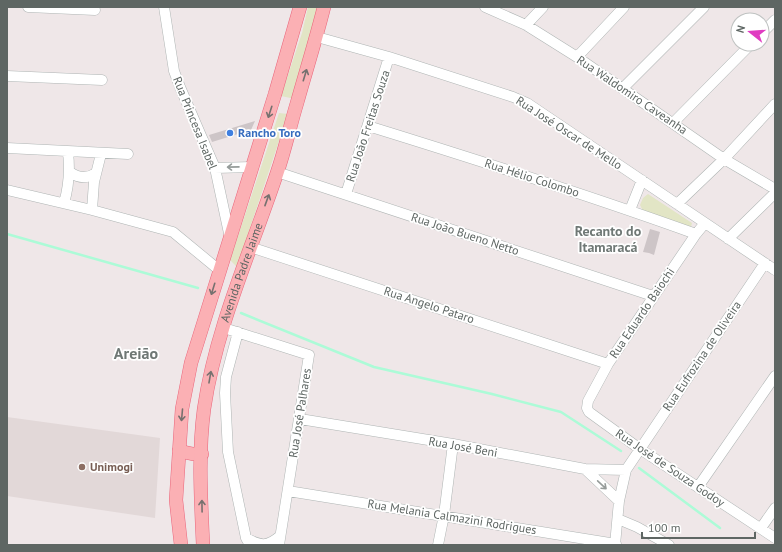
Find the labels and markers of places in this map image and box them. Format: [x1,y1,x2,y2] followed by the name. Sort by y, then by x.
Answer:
[238,125,301,140] place label: Rancho Toro
[225,128,235,138] marker: Rancho Toro
[90,459,133,474] place label: Unimogi
[77,462,87,472] marker: Unimogi

